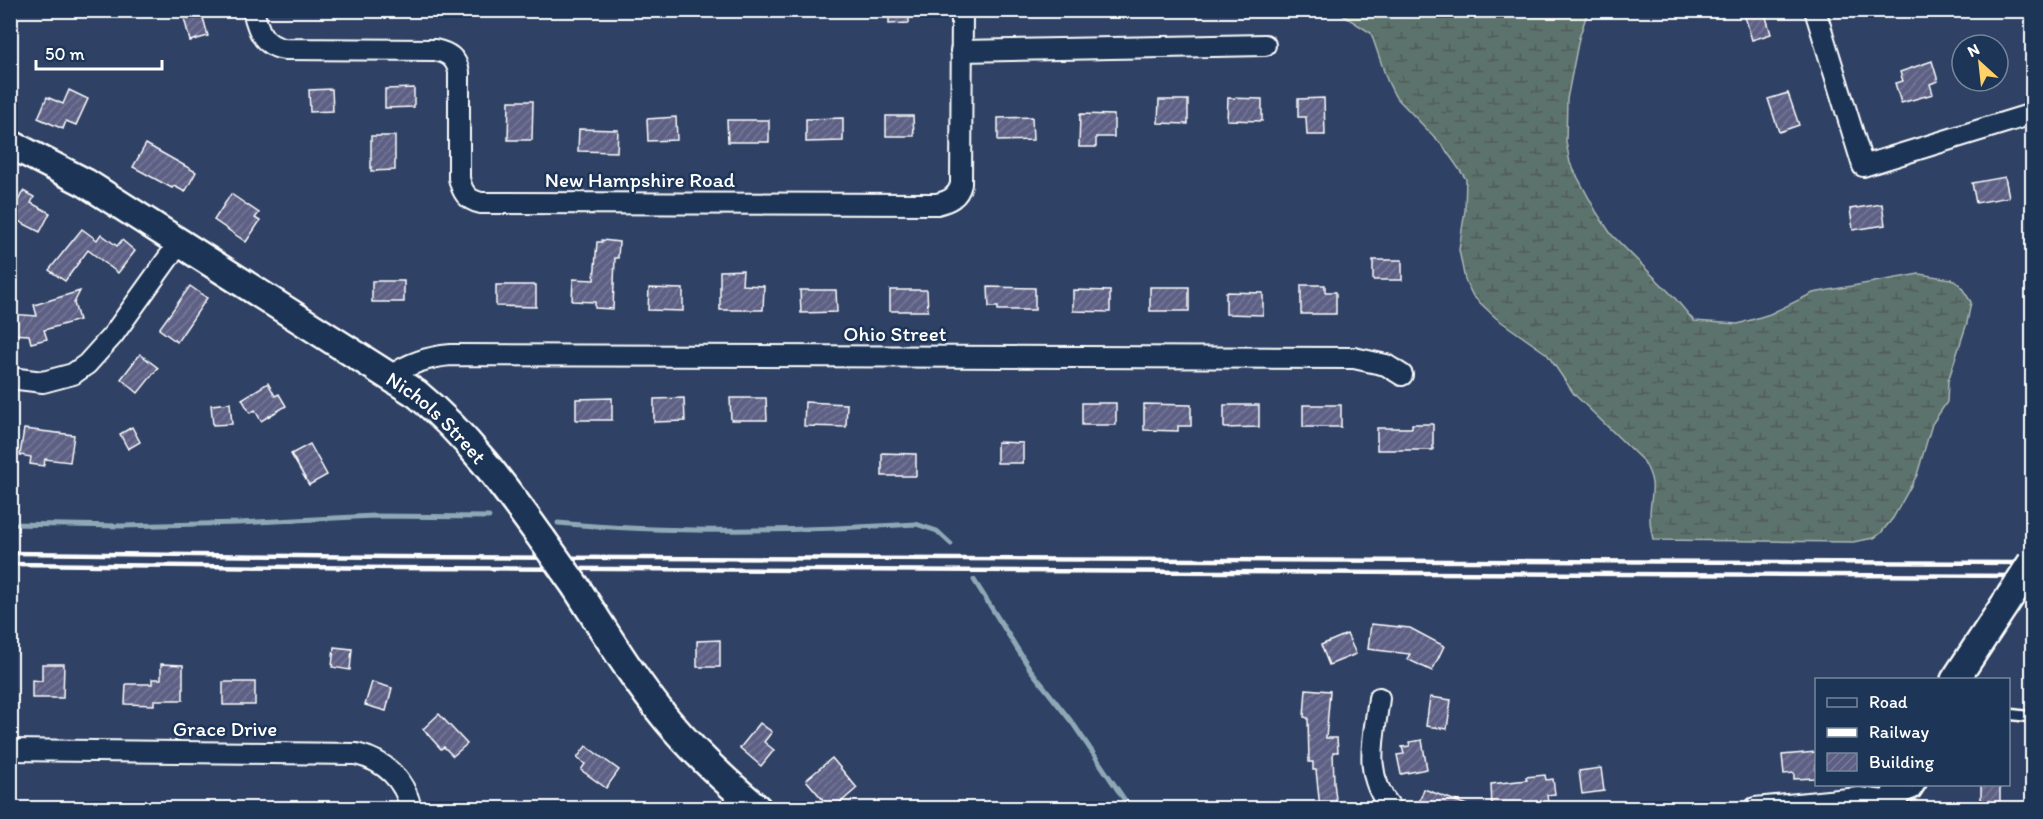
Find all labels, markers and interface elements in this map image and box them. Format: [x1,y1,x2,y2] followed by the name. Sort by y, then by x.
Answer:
[36,33,162,71] scale bar
[1950,33,2010,93] north arrow
[1964,39,1983,61] text: N
[45,43,85,65] text: 50 m
[545,167,736,192] street label: New Hampshire Road
[843,321,947,346] street label: Ohio Street
[382,366,492,468] street label: Nichols Street
[1815,678,2010,786] legend
[1869,691,1908,713] text: Road
[173,716,277,741] street label: Grace Drive
[1869,721,1930,743] text: Railway
[1869,751,1935,773] text: Building

